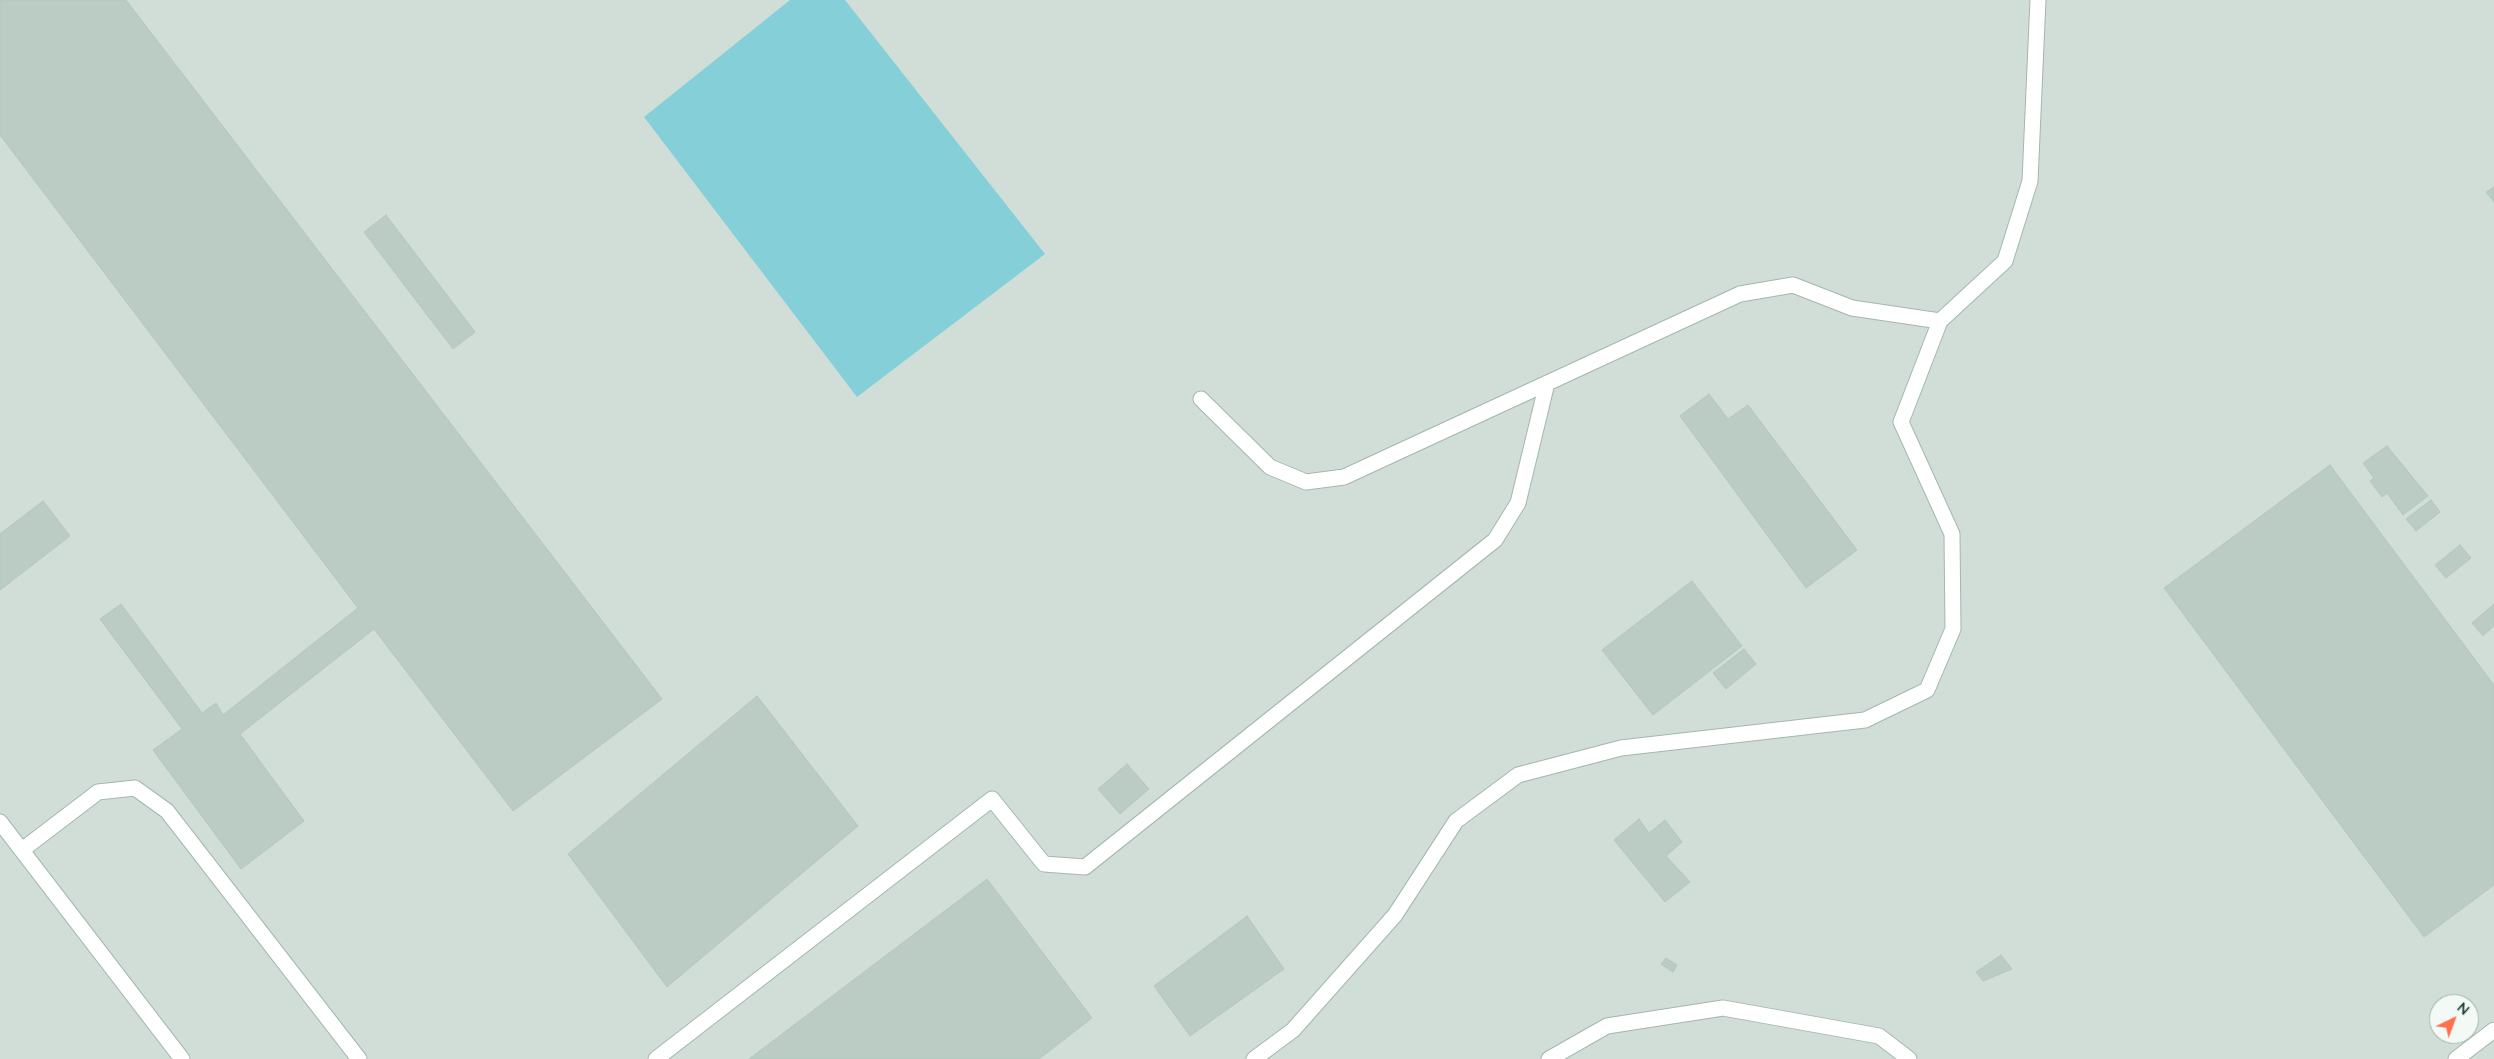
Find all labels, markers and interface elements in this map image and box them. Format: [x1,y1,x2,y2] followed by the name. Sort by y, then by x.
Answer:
[2429,994,2479,1044] north arrow
[2453,998,2473,1019] text: N

